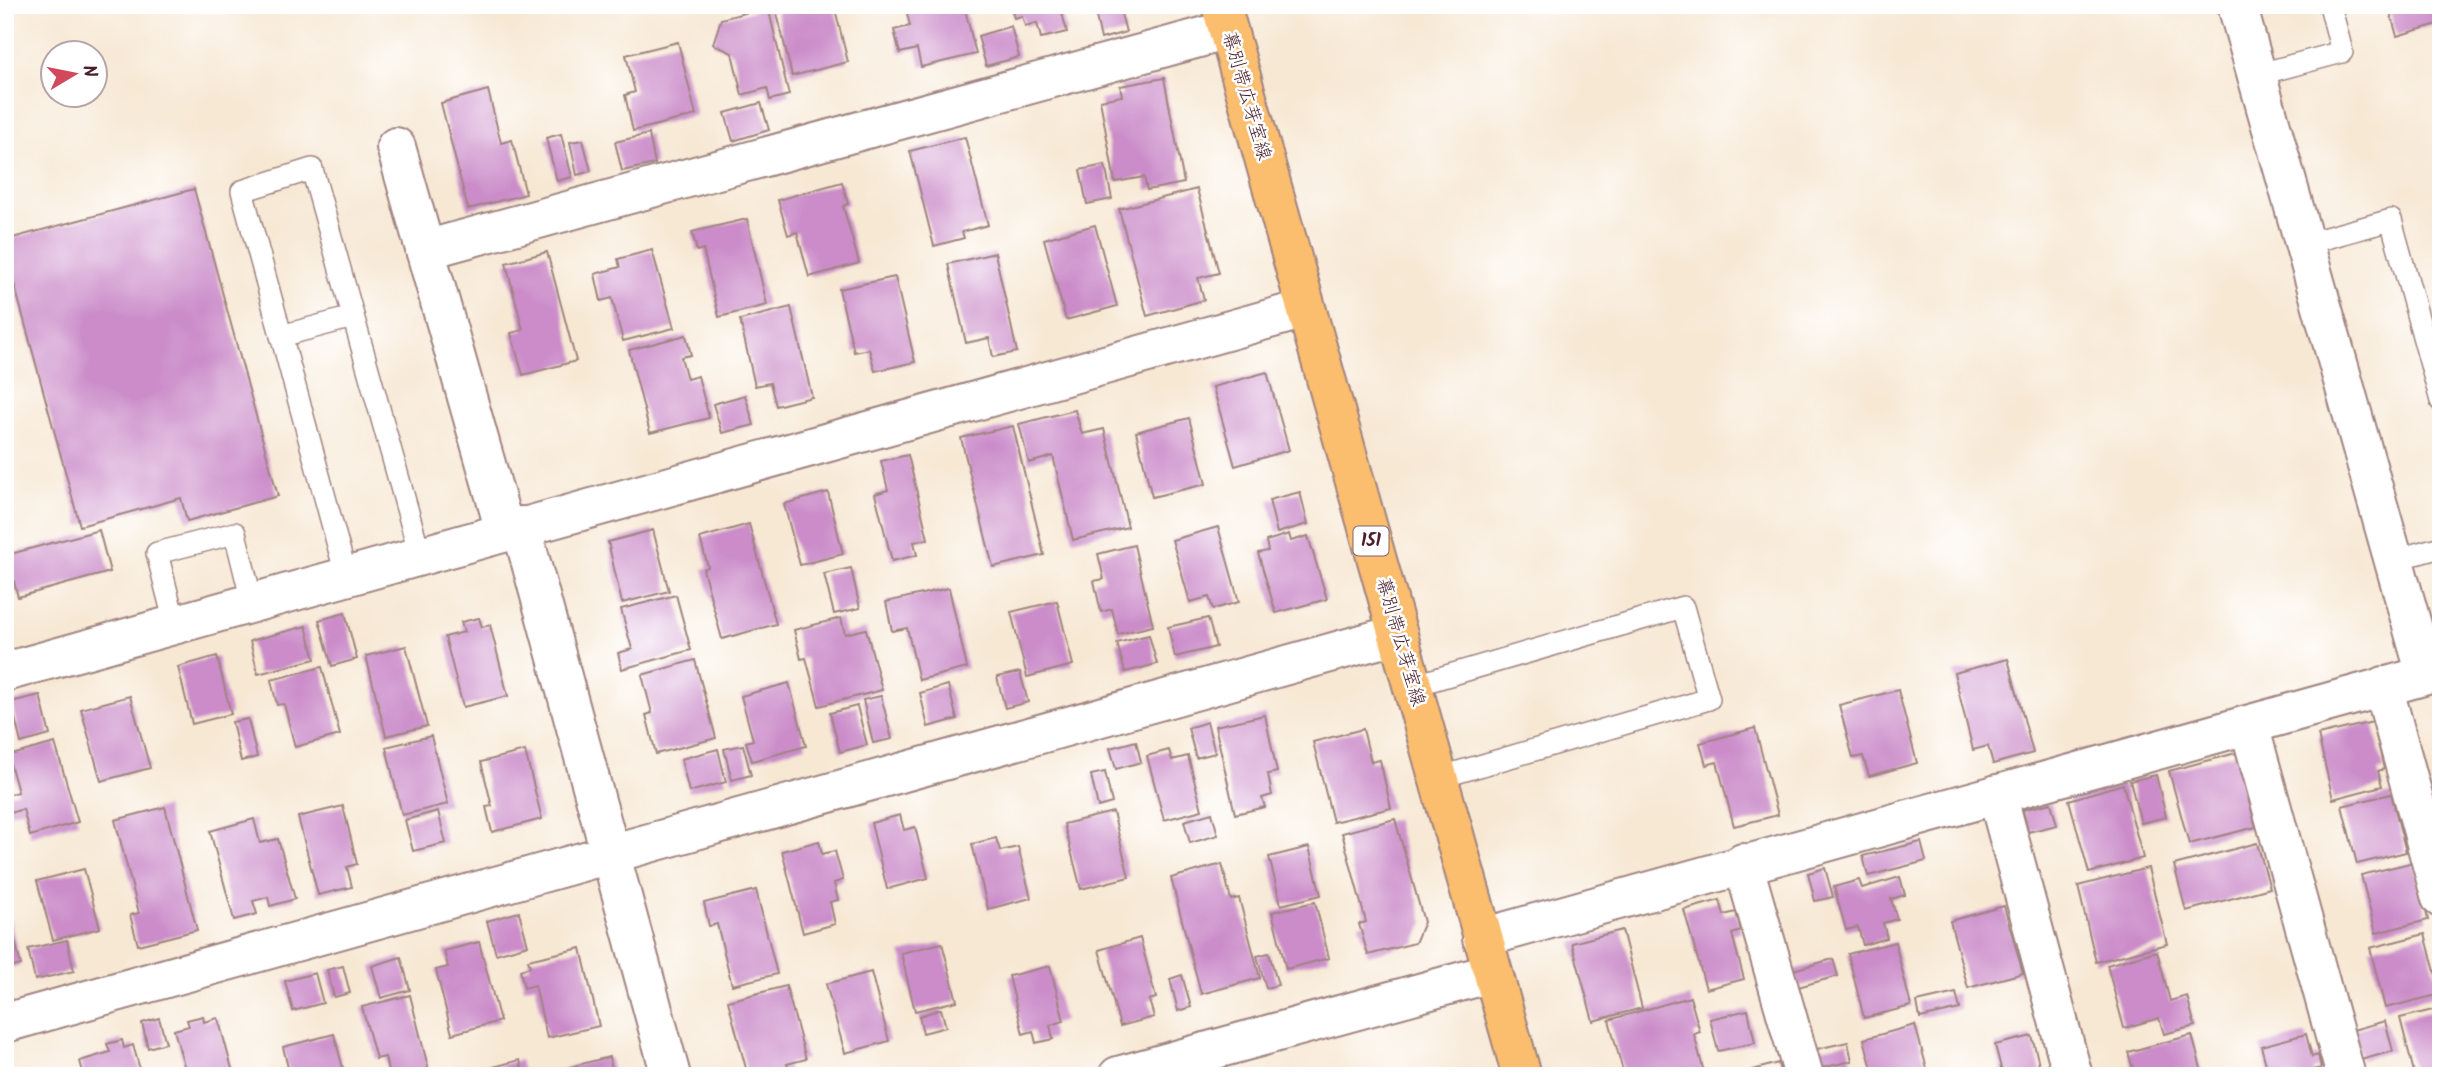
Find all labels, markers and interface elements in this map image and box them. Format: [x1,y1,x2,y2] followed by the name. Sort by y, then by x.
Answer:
[1213,28,1279,164] street label: 幕別帯広芽室線
[38,38,108,108] north arrow
[73,63,105,80] text: N
[1354,526,1388,556] road number: 151
[1367,574,1433,710] street label: 幕別帯広芽室線

